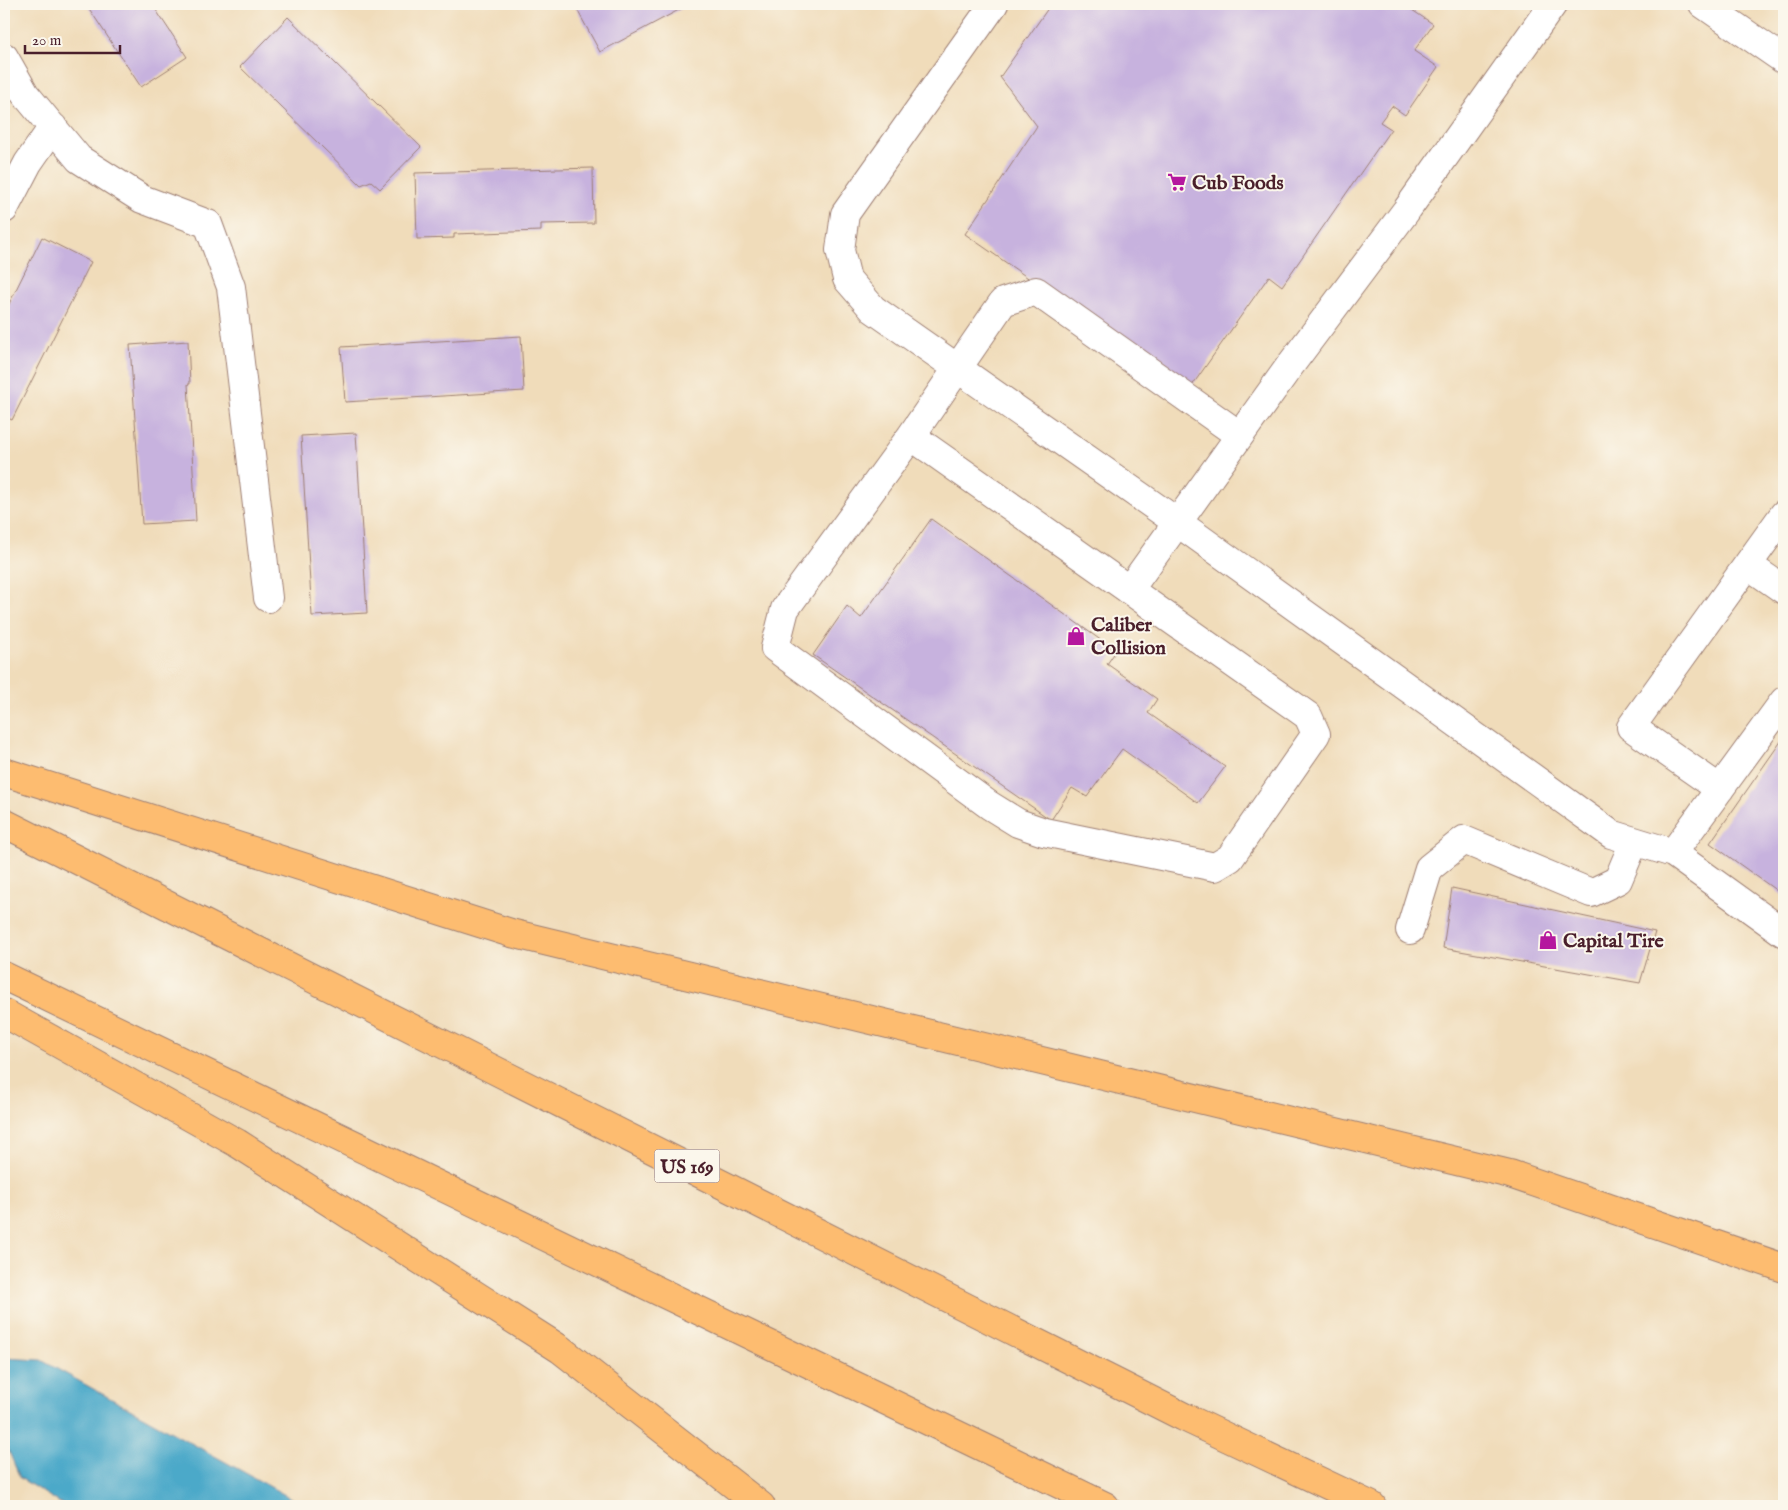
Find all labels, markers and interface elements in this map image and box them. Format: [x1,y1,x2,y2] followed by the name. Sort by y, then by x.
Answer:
[25,22,120,54] scale bar
[32,31,62,50] text: 20 m
[1166,171,1188,193] supermarket icon: Cub Foods
[1192,171,1284,196] place label: Cub Foods
[1091,613,1166,661] place label: Caliber Collision
[1065,625,1087,647] shop icon: Caliber Collision
[1537,929,1559,951] shop icon: Capital Tire
[1563,929,1665,954] place label: Capital Tire
[654,1150,720,1182] road number: US 169

